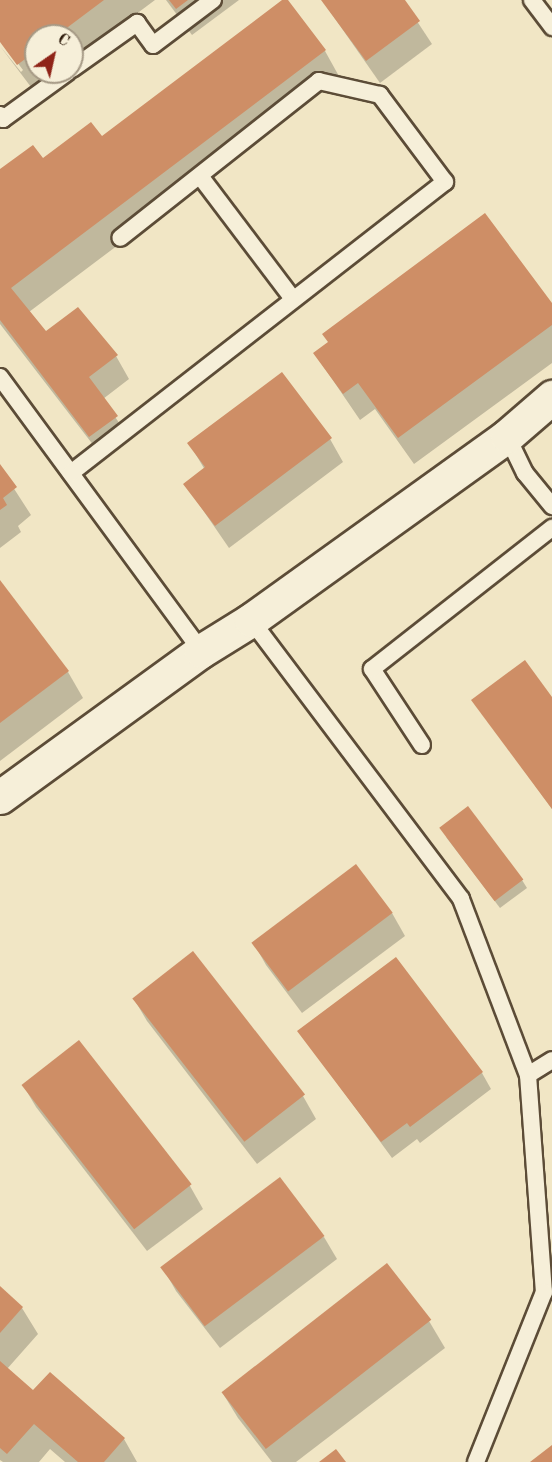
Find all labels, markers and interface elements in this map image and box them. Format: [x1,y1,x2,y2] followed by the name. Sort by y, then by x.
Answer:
[24,24,84,84] north arrow
[54,31,72,50] text: С

